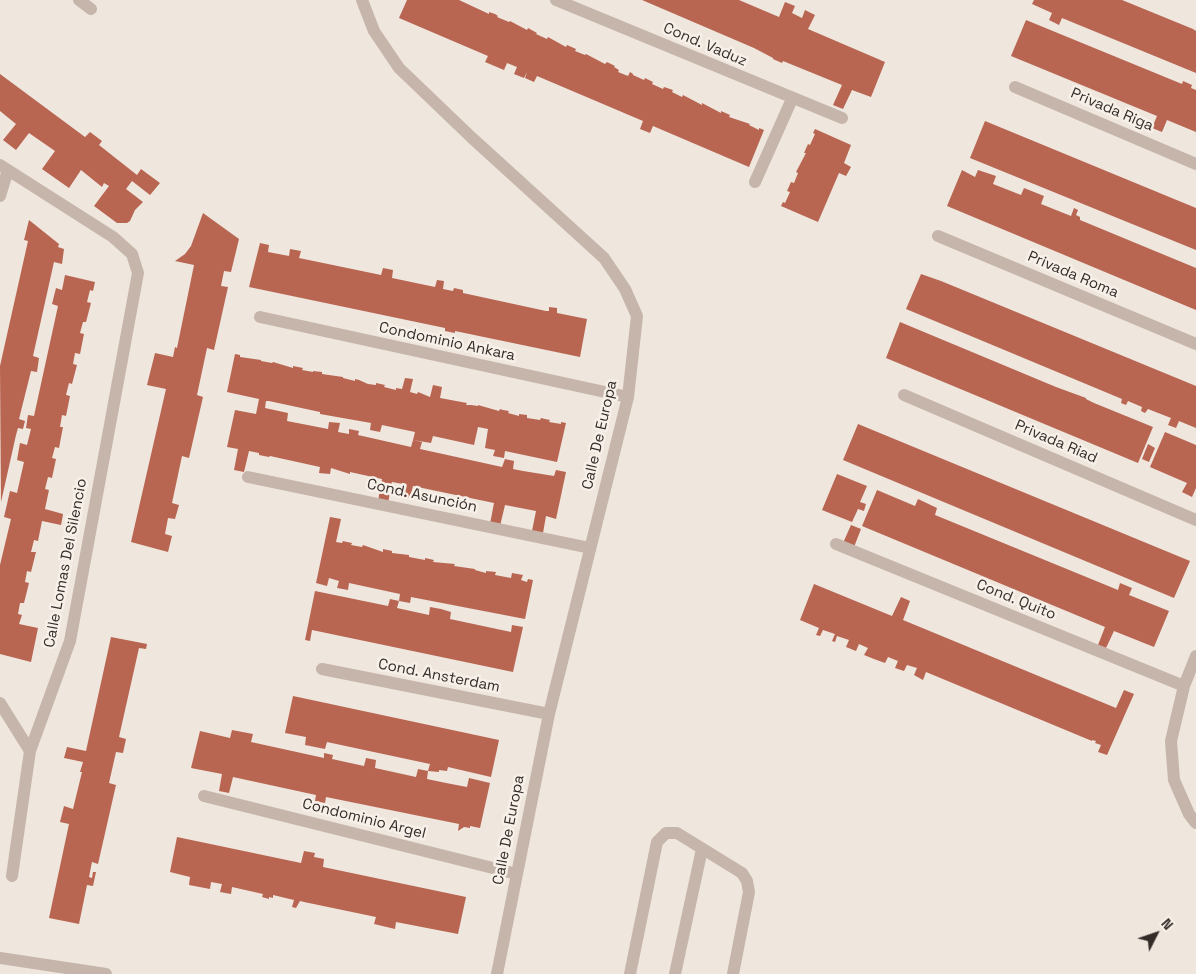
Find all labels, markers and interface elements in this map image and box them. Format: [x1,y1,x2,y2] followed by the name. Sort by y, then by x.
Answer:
[660,19,750,71] street label: Cond. Vaduz
[1068,84,1156,136] street label: Privada Riga
[1025,248,1121,302] street label: Privada Roma
[377,319,517,365] street label: Condominio Ankara
[579,379,621,491] street label: Calle De Europa
[1012,417,1100,467] street label: Privada Riad
[365,476,479,516] street label: Cond. Asunción
[41,477,91,649] street label: Calle Lomas Del Silencio
[974,576,1058,624] street label: Cond. Quito
[376,655,502,697] street label: Cond. Ansterdam
[490,774,528,886] street label: Calle De Europa
[300,795,428,843] street label: Condominio Argel
[1131,909,1181,959] north arrow
[1157,915,1177,934] text: N

